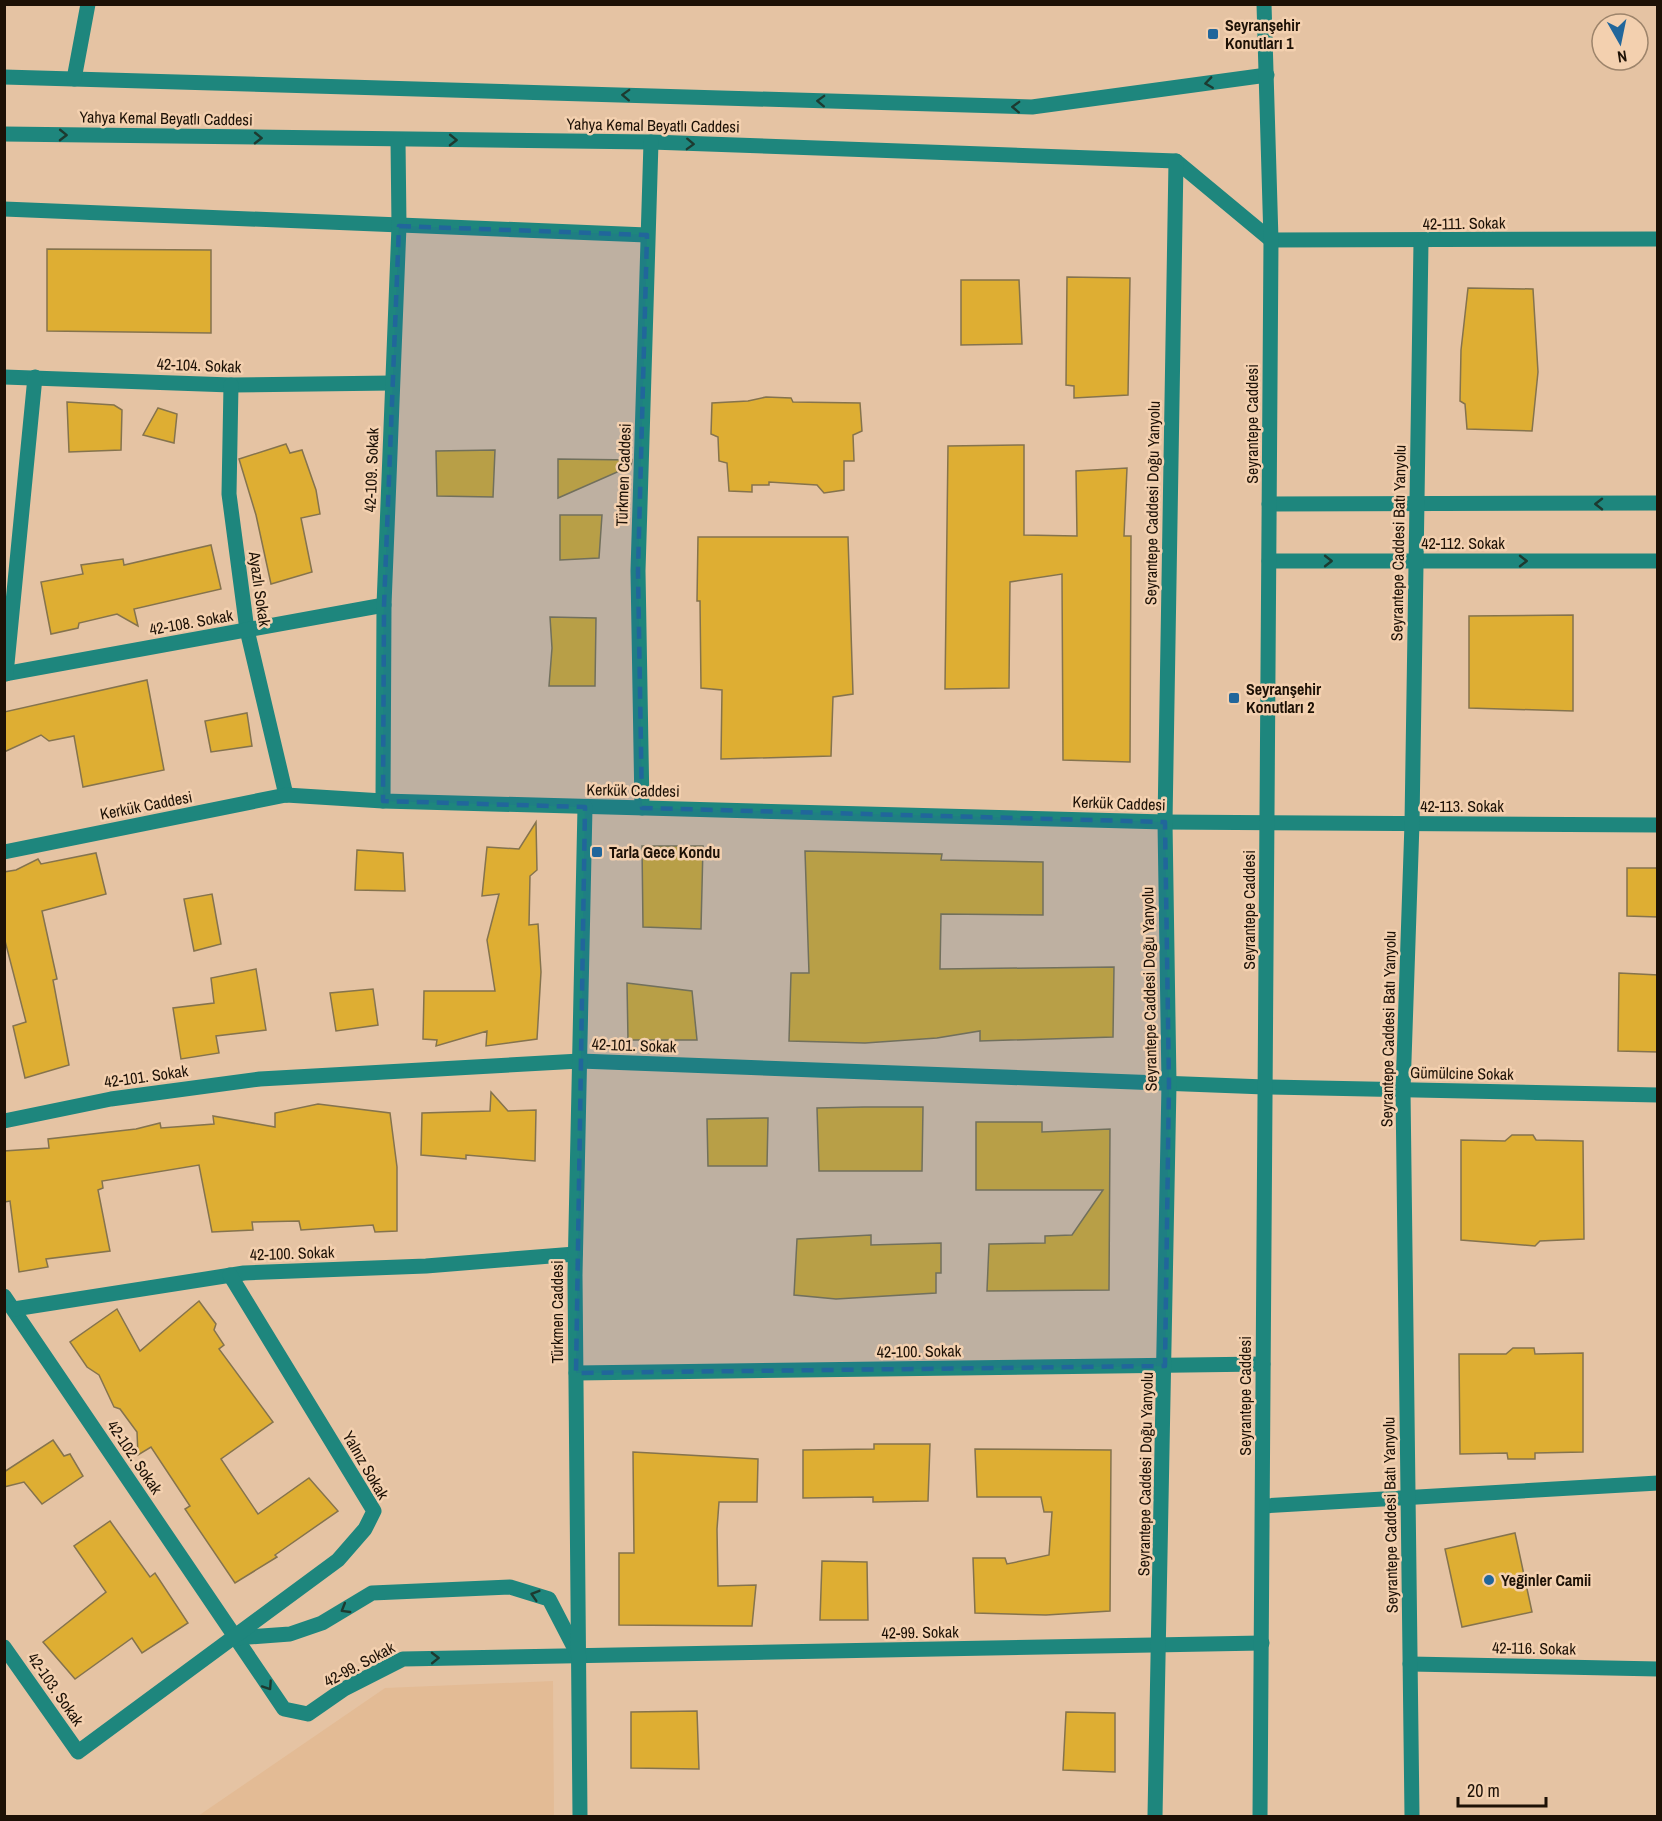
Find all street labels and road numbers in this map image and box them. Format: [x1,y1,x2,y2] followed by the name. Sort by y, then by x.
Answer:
[79,105,253,131] street label: Yahya Kemal Beyatlı Caddesi
[566,112,740,138] street label: Yahya Kemal Beyatlı Caddesi
[1422,211,1506,235] street label: 42-111. Sokak
[156,353,242,377] street label: 42-104. Sokak
[1241,364,1263,484] street label: Seyrantepe Caddesi
[1139,401,1165,605] street label: Seyrantepe Caddesi Doğu Yanyolu
[610,423,636,527] street label: Türkmen Caddesi
[359,427,383,513] street label: 42-109. Sokak
[1385,445,1411,641] street label: Seyrantepe Caddesi Batı Yanyolu
[1421,532,1505,554] street label: 42-112. Sokak
[244,549,276,628] street label: Ayazlı Sokak
[147,604,235,640] street label: 42-108. Sokak
[586,778,680,802] street label: Kerkük Caddesi
[98,785,194,825] street label: Kerkük Caddesi
[1072,790,1166,816] street label: Kerkük Caddesi
[1420,795,1504,817] street label: 42-113. Sokak
[1238,850,1260,970] street label: Seyrantepe Caddesi
[1136,887,1162,1091] street label: Seyrantepe Caddesi Doğu Yanyolu
[1375,931,1401,1127] street label: Seyrantepe Caddesi Batı Yanyolu
[591,1033,677,1057] street label: 42-101. Sokak
[103,1059,190,1093] street label: 42-101. Sokak
[1410,1061,1514,1085] street label: Gümülcine Sokak
[249,1241,335,1265] street label: 42-100. Sokak
[546,1260,568,1364] street label: Türkmen Caddesi
[1234,1336,1256,1456] street label: Seyrantepe Caddesi
[877,1339,962,1363] street label: 42-100. Sokak
[1132,1372,1158,1576] street label: Seyrantepe Caddesi Doğu Yanyolu
[102,1416,168,1499] street label: 42-102. Sokak
[1377,1417,1403,1613] street label: Seyrantepe Caddesi Batı Yanyolu
[338,1427,395,1504] street label: Yalnız Sokak
[881,1620,959,1644] street label: 42-99. Sokak
[320,1636,399,1692] street label: 42-99. Sokak
[1492,1636,1576,1660] street label: 42-116. Sokak
[23,1648,90,1730] street label: 42-103. Sokak

